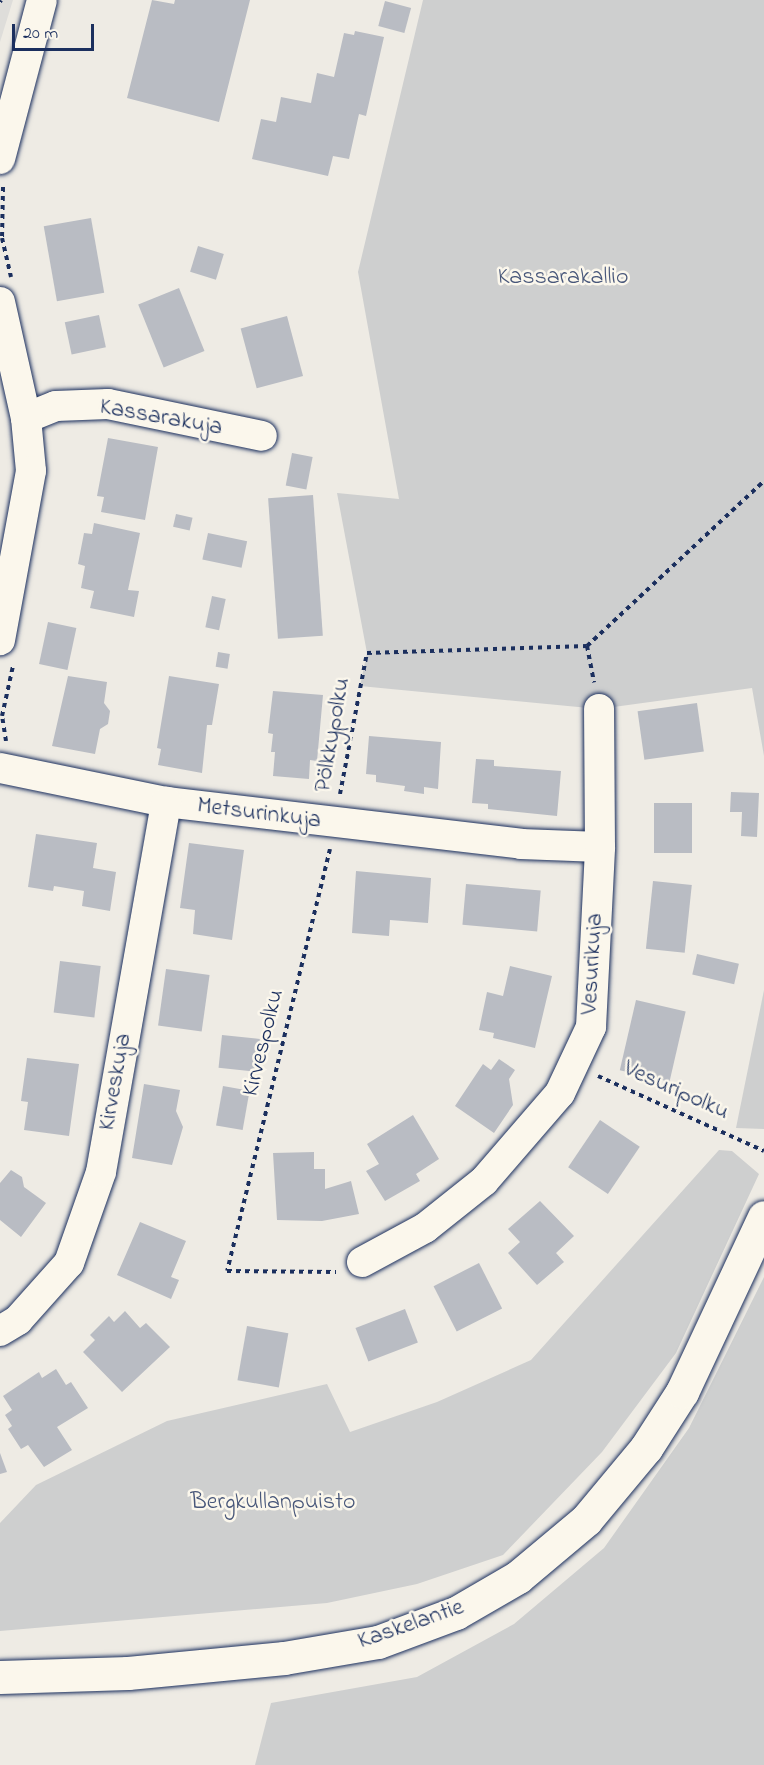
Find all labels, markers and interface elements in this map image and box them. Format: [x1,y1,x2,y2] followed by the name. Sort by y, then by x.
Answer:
[15,12,98,50] scale bar
[23,21,58,47] text: 20 m
[498,264,628,292] park label: Kassarakallio
[97,393,225,443] street label: Kassarakuja
[309,676,357,794] street label: Pölkkypolku
[195,792,323,836] street label: Metsurinkuja
[576,913,610,1015] street label: Vesurikuja
[237,986,291,1100] street label: Kirvespolku
[93,1031,139,1133] street label: Kirveskuja
[619,1055,733,1127] street label: Vesuripolku
[191,1489,355,1517] park label: Bergkullanpuisto
[354,1593,468,1657] street label: Kaskelantie

